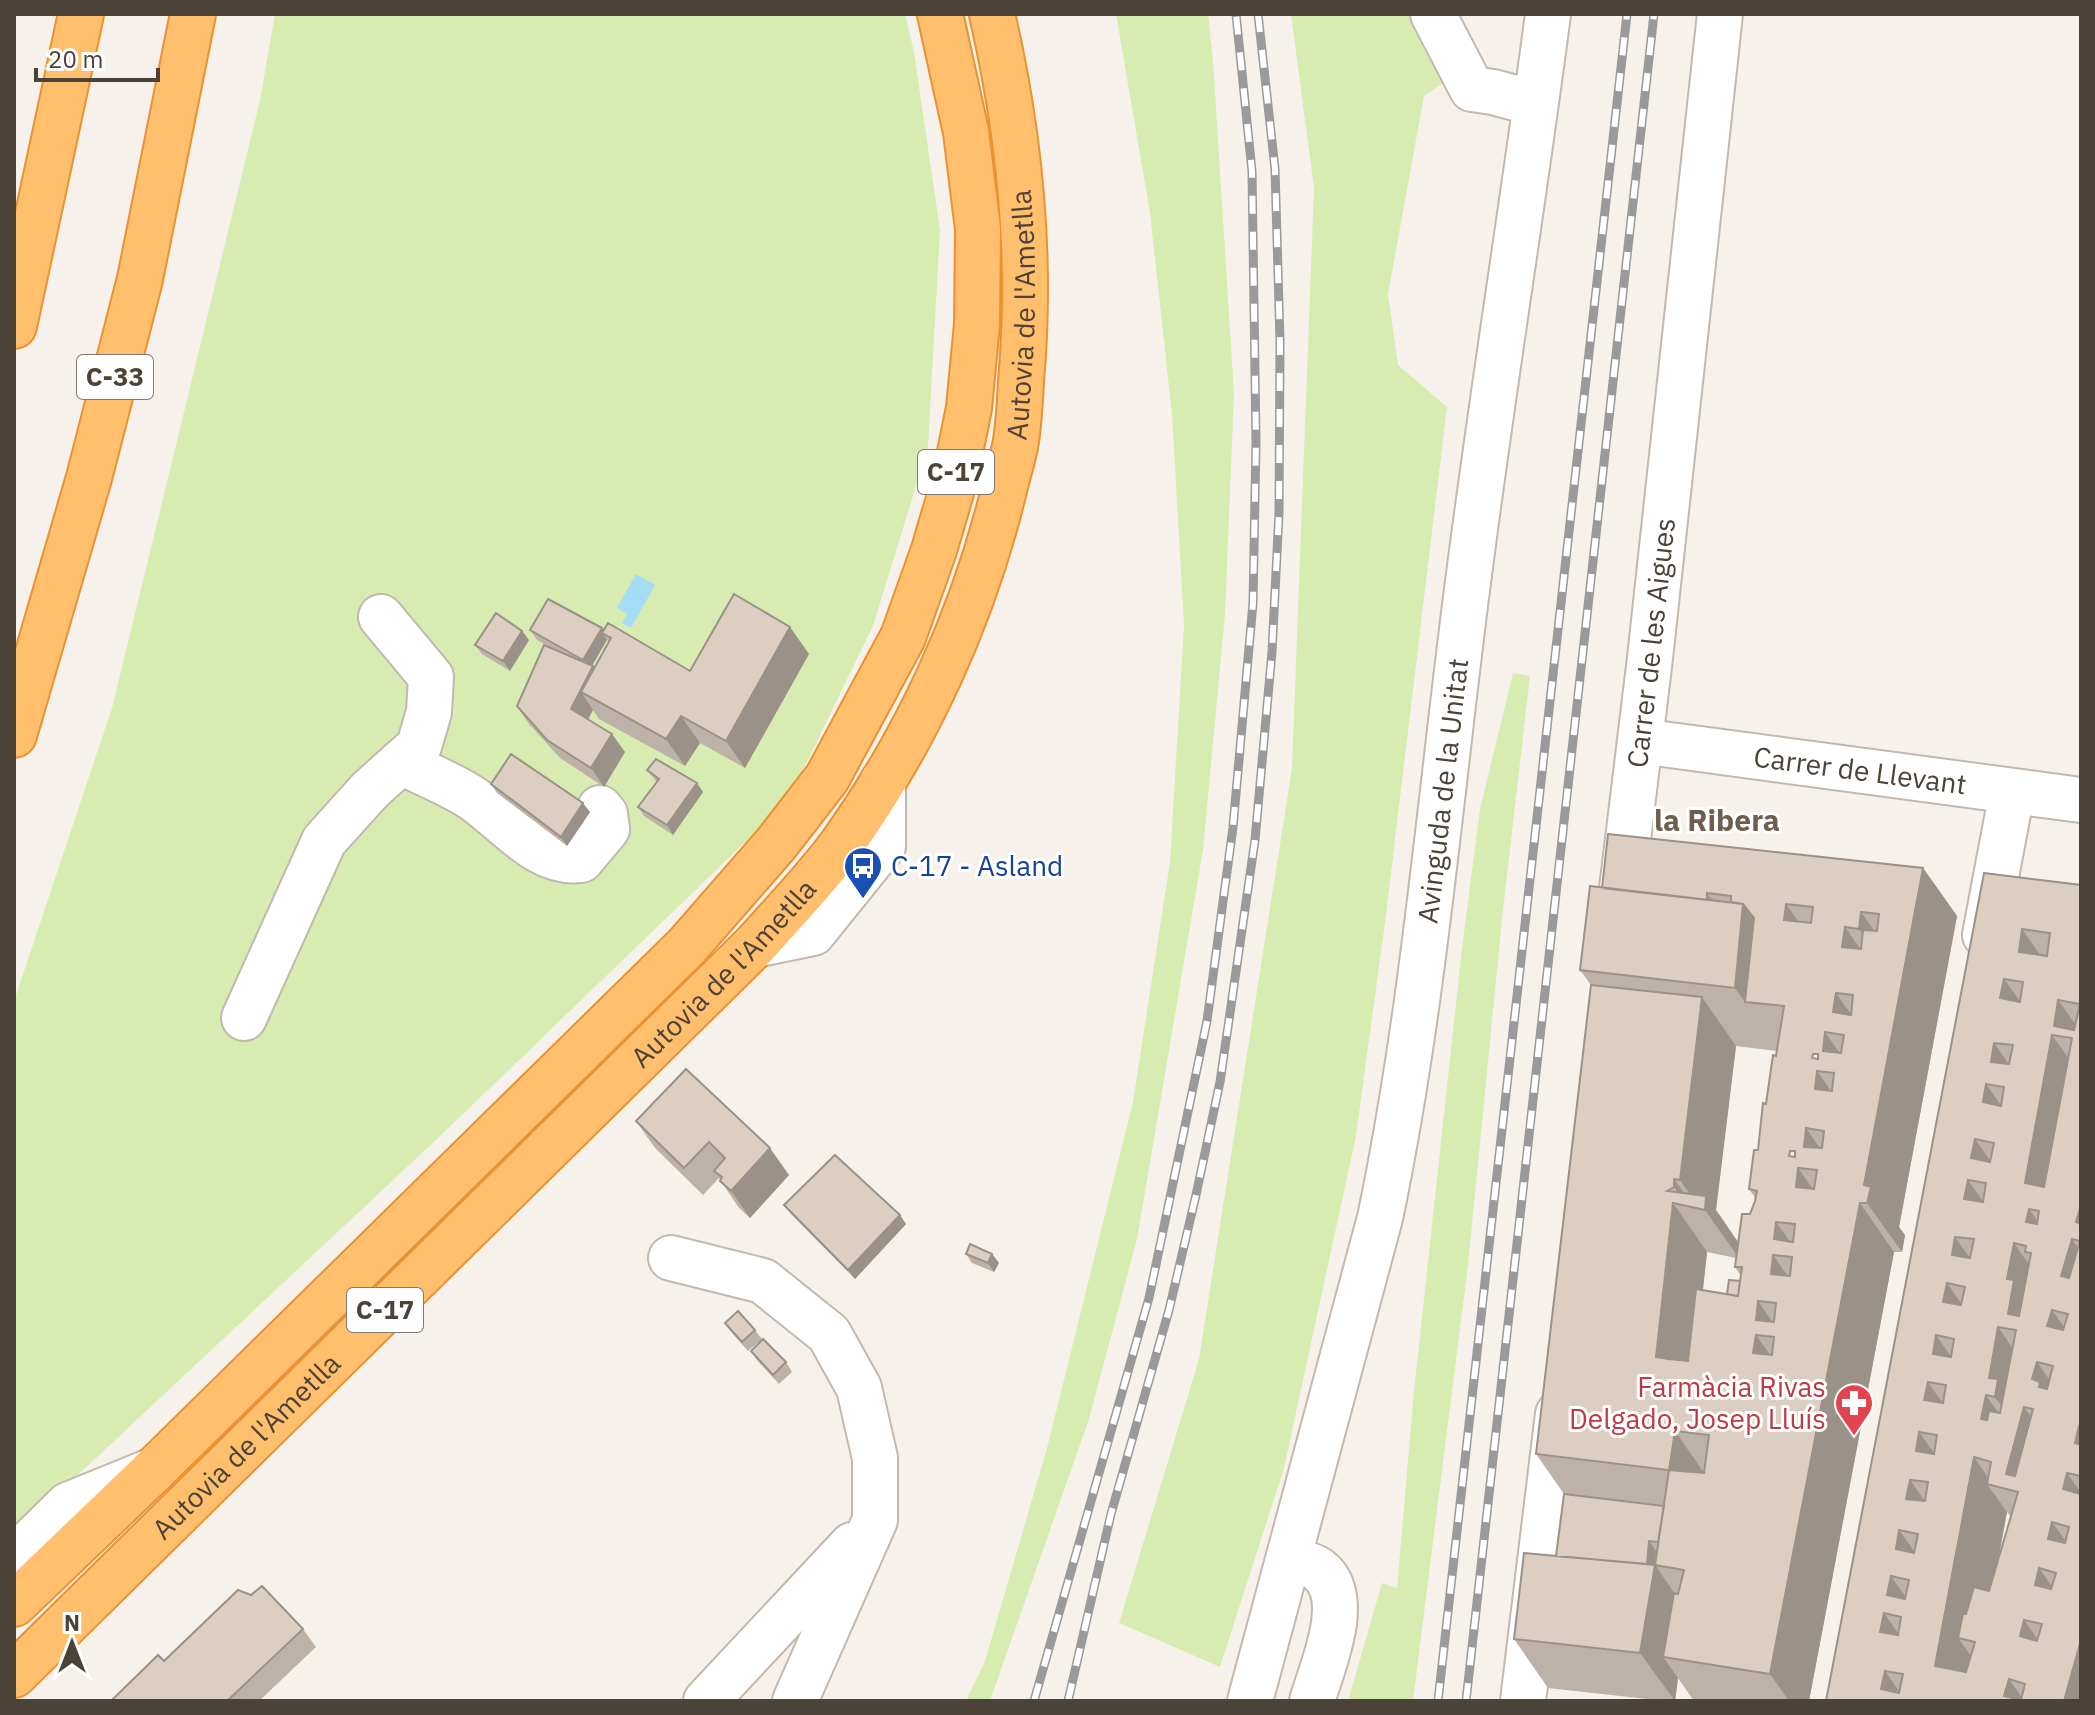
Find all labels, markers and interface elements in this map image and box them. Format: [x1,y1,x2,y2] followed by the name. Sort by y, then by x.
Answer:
[36,32,158,82] scale bar
[48,43,103,75] text: 20 m
[997,188,1043,442] street label: Autovia de l'Ametlla
[77,355,153,399] road number: C-33
[918,450,994,494] road number: C-17
[1618,516,1683,770] street label: Carrer de les Aigues
[1408,656,1476,925] street label: Avinguda de la Unitat
[1751,737,1969,802] street label: Carrer de Llevant
[1654,800,1780,839] district label: la Ribera
[842,845,884,900] bus stop icon: C-17 - Asland
[891,847,1063,884] place label: C-17 - Asland
[622,871,824,1075] street label: Autovia de l'Ametlla
[347,1288,423,1332] road number: C-17
[144,1345,348,1547] street label: Autovia de l'Ametlla
[1569,1368,1826,1437] place label: Farmàcia Rivas Delgado, Josep Lluís
[1833,1382,1875,1437] pharmacy icon: Farmàcia Rivas Delgado, Josep Lluís
[32,1603,112,1683] north arrow
[64,1608,80,1637] text: N

